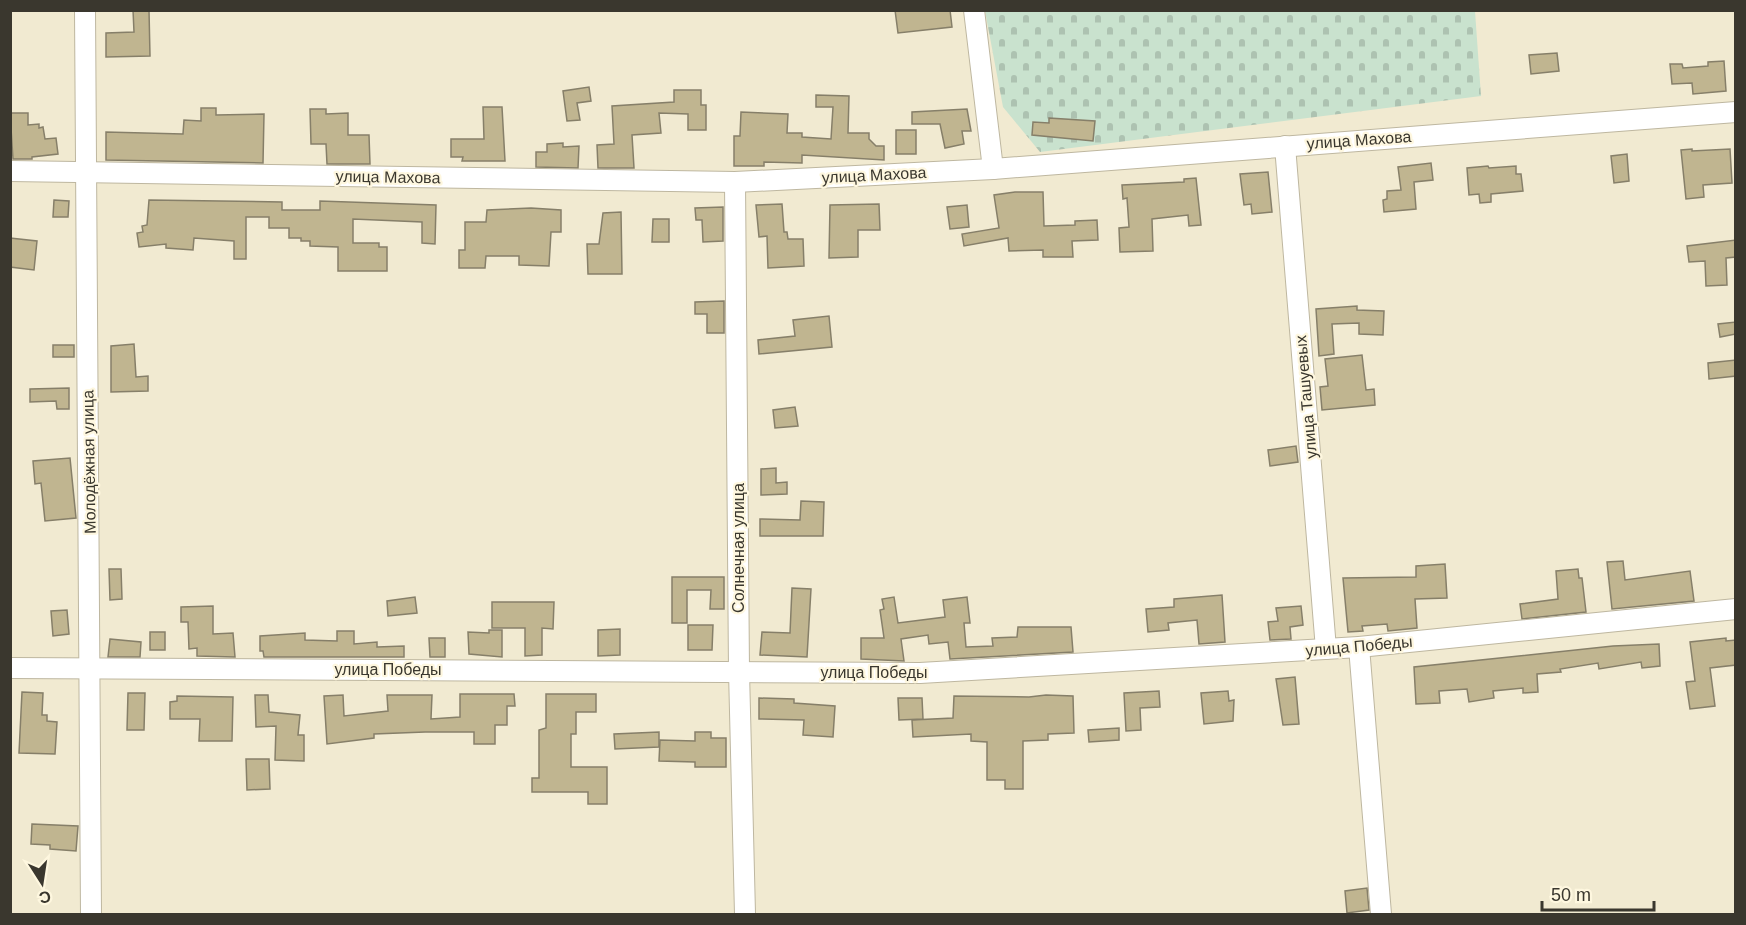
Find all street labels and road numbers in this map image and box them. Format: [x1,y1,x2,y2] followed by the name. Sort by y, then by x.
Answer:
[1306,128,1412,152] street label: улица Махова
[821,164,927,186] street label: улица Махова
[335,168,441,186] street label: улица Махова
[1292,335,1320,459] street label: улица Ташуевых
[79,390,99,534] street label: Молодёжная улица
[730,483,747,613] street label: Солнечная улица
[1305,633,1413,659] street label: улица Победы
[334,661,442,678] street label: улица Победы
[820,664,928,681] street label: улица Победы

